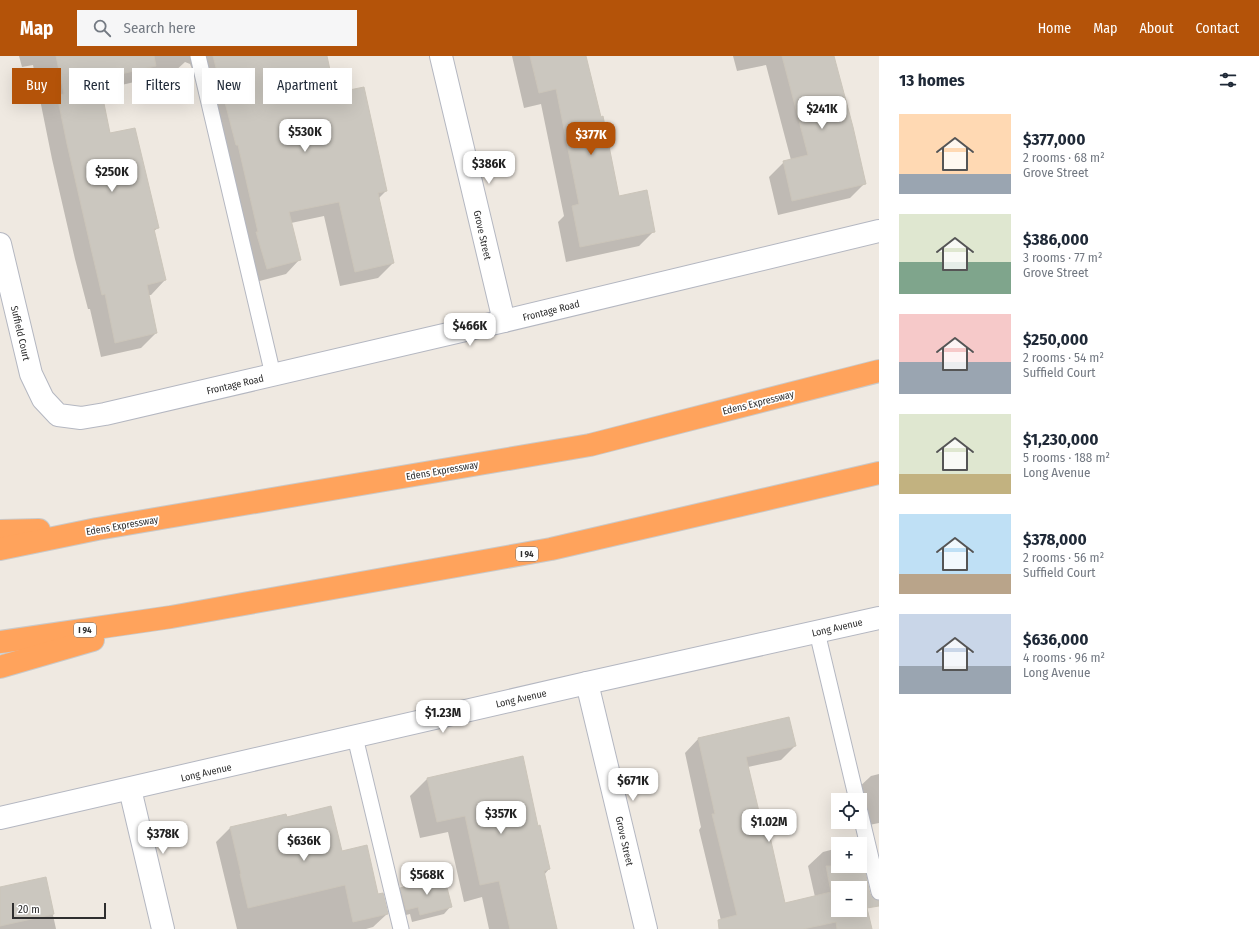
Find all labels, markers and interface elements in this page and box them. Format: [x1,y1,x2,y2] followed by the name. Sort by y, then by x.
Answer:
[77,10,357,46] search box
[20,17,53,40] text: Map
[91,17,113,39] icon: search
[123,19,196,37] text: Search here
[1038,20,1071,37] text: Home
[1093,20,1117,37] text: Map
[1139,20,1174,37] text: About
[1196,20,1239,37] text: Contact
[12,68,61,104] chip: Buy
[69,68,124,104] chip: Rent
[132,68,194,104] chip: Filters
[202,68,255,104] chip: New
[263,68,352,104] chip: Apartment
[1217,69,1239,91] icon: filters
[899,70,965,91] text: 13 homes
[794,96,850,130] pin: $241K
[807,101,837,116] text: $241K
[277,119,333,153] pin: $530K
[563,122,619,156] pin: $377K
[288,124,322,139] text: $530K
[575,127,607,142] text: $377K
[1023,129,1085,150] text: $377,000
[931,130,979,178] icon: home
[1023,150,1105,165] text: 2 rooms · 68 m²
[461,151,517,185] pin: $386K
[472,156,506,171] text: $386K
[84,159,140,193] pin: $250K
[95,164,129,179] text: $250K
[1023,165,1089,180] text: Grove Street
[471,209,494,262] street label: Grove Street
[1023,229,1089,250] text: $386,000
[931,230,979,278] icon: home
[1023,250,1102,265] text: 3 rooms · 77 m²
[1023,265,1089,280] text: Grove Street
[521,298,581,324] street label: Frontage Road
[8,305,32,362] street label: Suffield Court
[442,313,498,347] pin: $466K
[453,318,487,333] text: $466K
[1023,329,1088,350] text: $250,000
[931,330,979,378] icon: home
[1023,350,1104,365] text: 2 rooms · 54 m²
[1023,365,1096,380] text: Suffield Court
[205,373,265,397] street label: Frontage Road
[721,388,796,418] street label: Edens Expressway
[1023,429,1099,450] text: $1,230,000
[931,430,979,478] icon: home
[1023,450,1110,465] text: 5 rooms · 188 m²
[405,459,480,483] street label: Edens Expressway
[1023,465,1090,480] text: Long Avenue
[85,514,160,538] street label: Edens Expressway
[1023,529,1087,550] text: $378,000
[931,530,979,578] icon: home
[516,547,538,561] road number: I 94
[1023,550,1104,565] text: 2 rooms · 56 m²
[1023,565,1096,580] text: Suffield Court
[811,616,864,640] street label: Long Avenue
[74,623,96,637] road number: I 94
[1023,629,1089,650] text: $636,000
[931,630,979,678] icon: home
[1023,650,1105,665] text: 4 rooms · 96 m²
[1023,665,1090,680] text: Long Avenue
[495,687,548,711] street label: Long Avenue
[410,700,476,734] pin: $1.23M
[425,705,461,720] text: $1.23M
[180,761,233,785] street label: Long Avenue
[605,768,661,802] pin: $671K
[617,773,649,788] text: $671K
[831,793,867,917] map controls
[831,793,867,829] button: locate
[473,801,529,835] pin: $357K
[485,806,517,821] text: $357K
[736,809,802,843] pin: $1.02M
[751,814,787,829] text: $1.02M
[613,815,636,868] street label: Grove Street
[135,821,191,855] pin: $378K
[147,826,179,841] text: $378K
[276,828,332,862] pin: $636K
[287,833,321,848] text: $636K
[831,837,867,873] button: +
[399,862,455,896] pin: $568K
[410,867,444,882] text: $568K
[831,881,867,917] button: −
[12,901,106,920] scale bar
[18,903,40,916] text: 20 m

